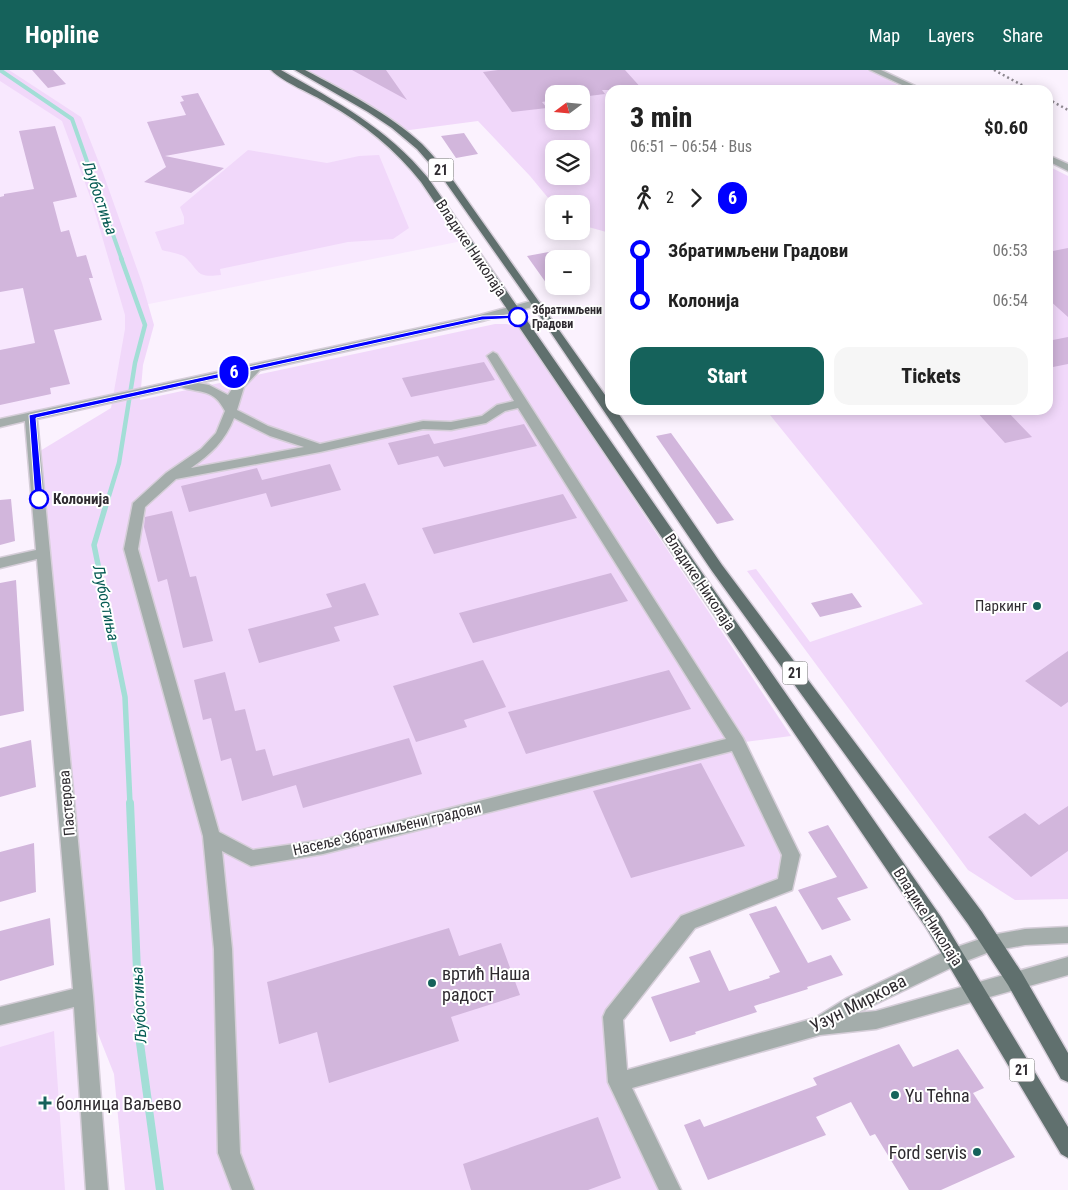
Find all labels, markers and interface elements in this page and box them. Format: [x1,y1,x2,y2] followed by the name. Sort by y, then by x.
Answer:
[25,21,99,49] text: Hopline
[869,25,900,46] text: Map
[928,25,975,46] text: Layers
[1003,25,1043,46] text: Share
[545,85,590,130] north arrow
[545,85,590,295] map controls
[630,101,692,134] text: 3 min
[984,116,1028,139] text: $0.60
[630,137,752,156] text: 06:51 – 06:54 · Bus
[545,140,590,185] button: layers
[78,158,121,237] water label: Љубостиња
[428,158,454,182] road number: 21
[630,184,658,212] icon: walk
[682,184,710,212] icon: forward
[728,187,737,208] text: 6
[666,188,674,207] text: 2
[545,195,590,240] button: +
[432,196,510,300] street label: Владике Николаја
[668,239,848,262] text: Збратимљени Градови
[993,241,1028,260] text: 06:53
[545,250,590,295] button: −
[668,289,739,312] text: Колонија
[993,291,1028,310] text: 06:54
[532,303,602,331] place label: Збратимљени Градови
[508,307,528,327] marker: Збратимљени Градови
[630,347,824,405] button: Start
[834,347,1028,405] button: Tickets
[218,356,250,388] line badge: 6
[229,361,239,382] text: 6
[29,489,49,509] marker: Колонија
[53,490,109,508] place label: Колонија
[661,530,739,634] street label: Владике Николаја
[89,563,123,643] water label: Љубостиња
[975,597,1027,615] place label: Паркинг
[1031,600,1043,612] marker: Паркинг
[782,662,808,684] road number: 21
[55,769,79,837] street label: Пастерова
[291,799,483,859] street label: Насеље Збратимљени градови
[890,865,966,969] street label: Владике Николаја
[442,963,530,1005] place label: вртић Наша радост
[128,966,151,1045] water label: Љубостиња
[806,970,910,1036] street label: Узун Миркова
[426,977,438,989] marker: вртић Наша радост
[1010,1058,1034,1082] road number: 21
[905,1085,970,1106] place label: Yu Tehna
[889,1089,901,1101] marker: Yu Tehna
[56,1093,181,1114] place label: болница Ваљево
[38,1096,52,1110] marker: болница Ваљево
[889,1142,967,1163] place label: Ford servis
[971,1146,983,1158] marker: Ford servis

